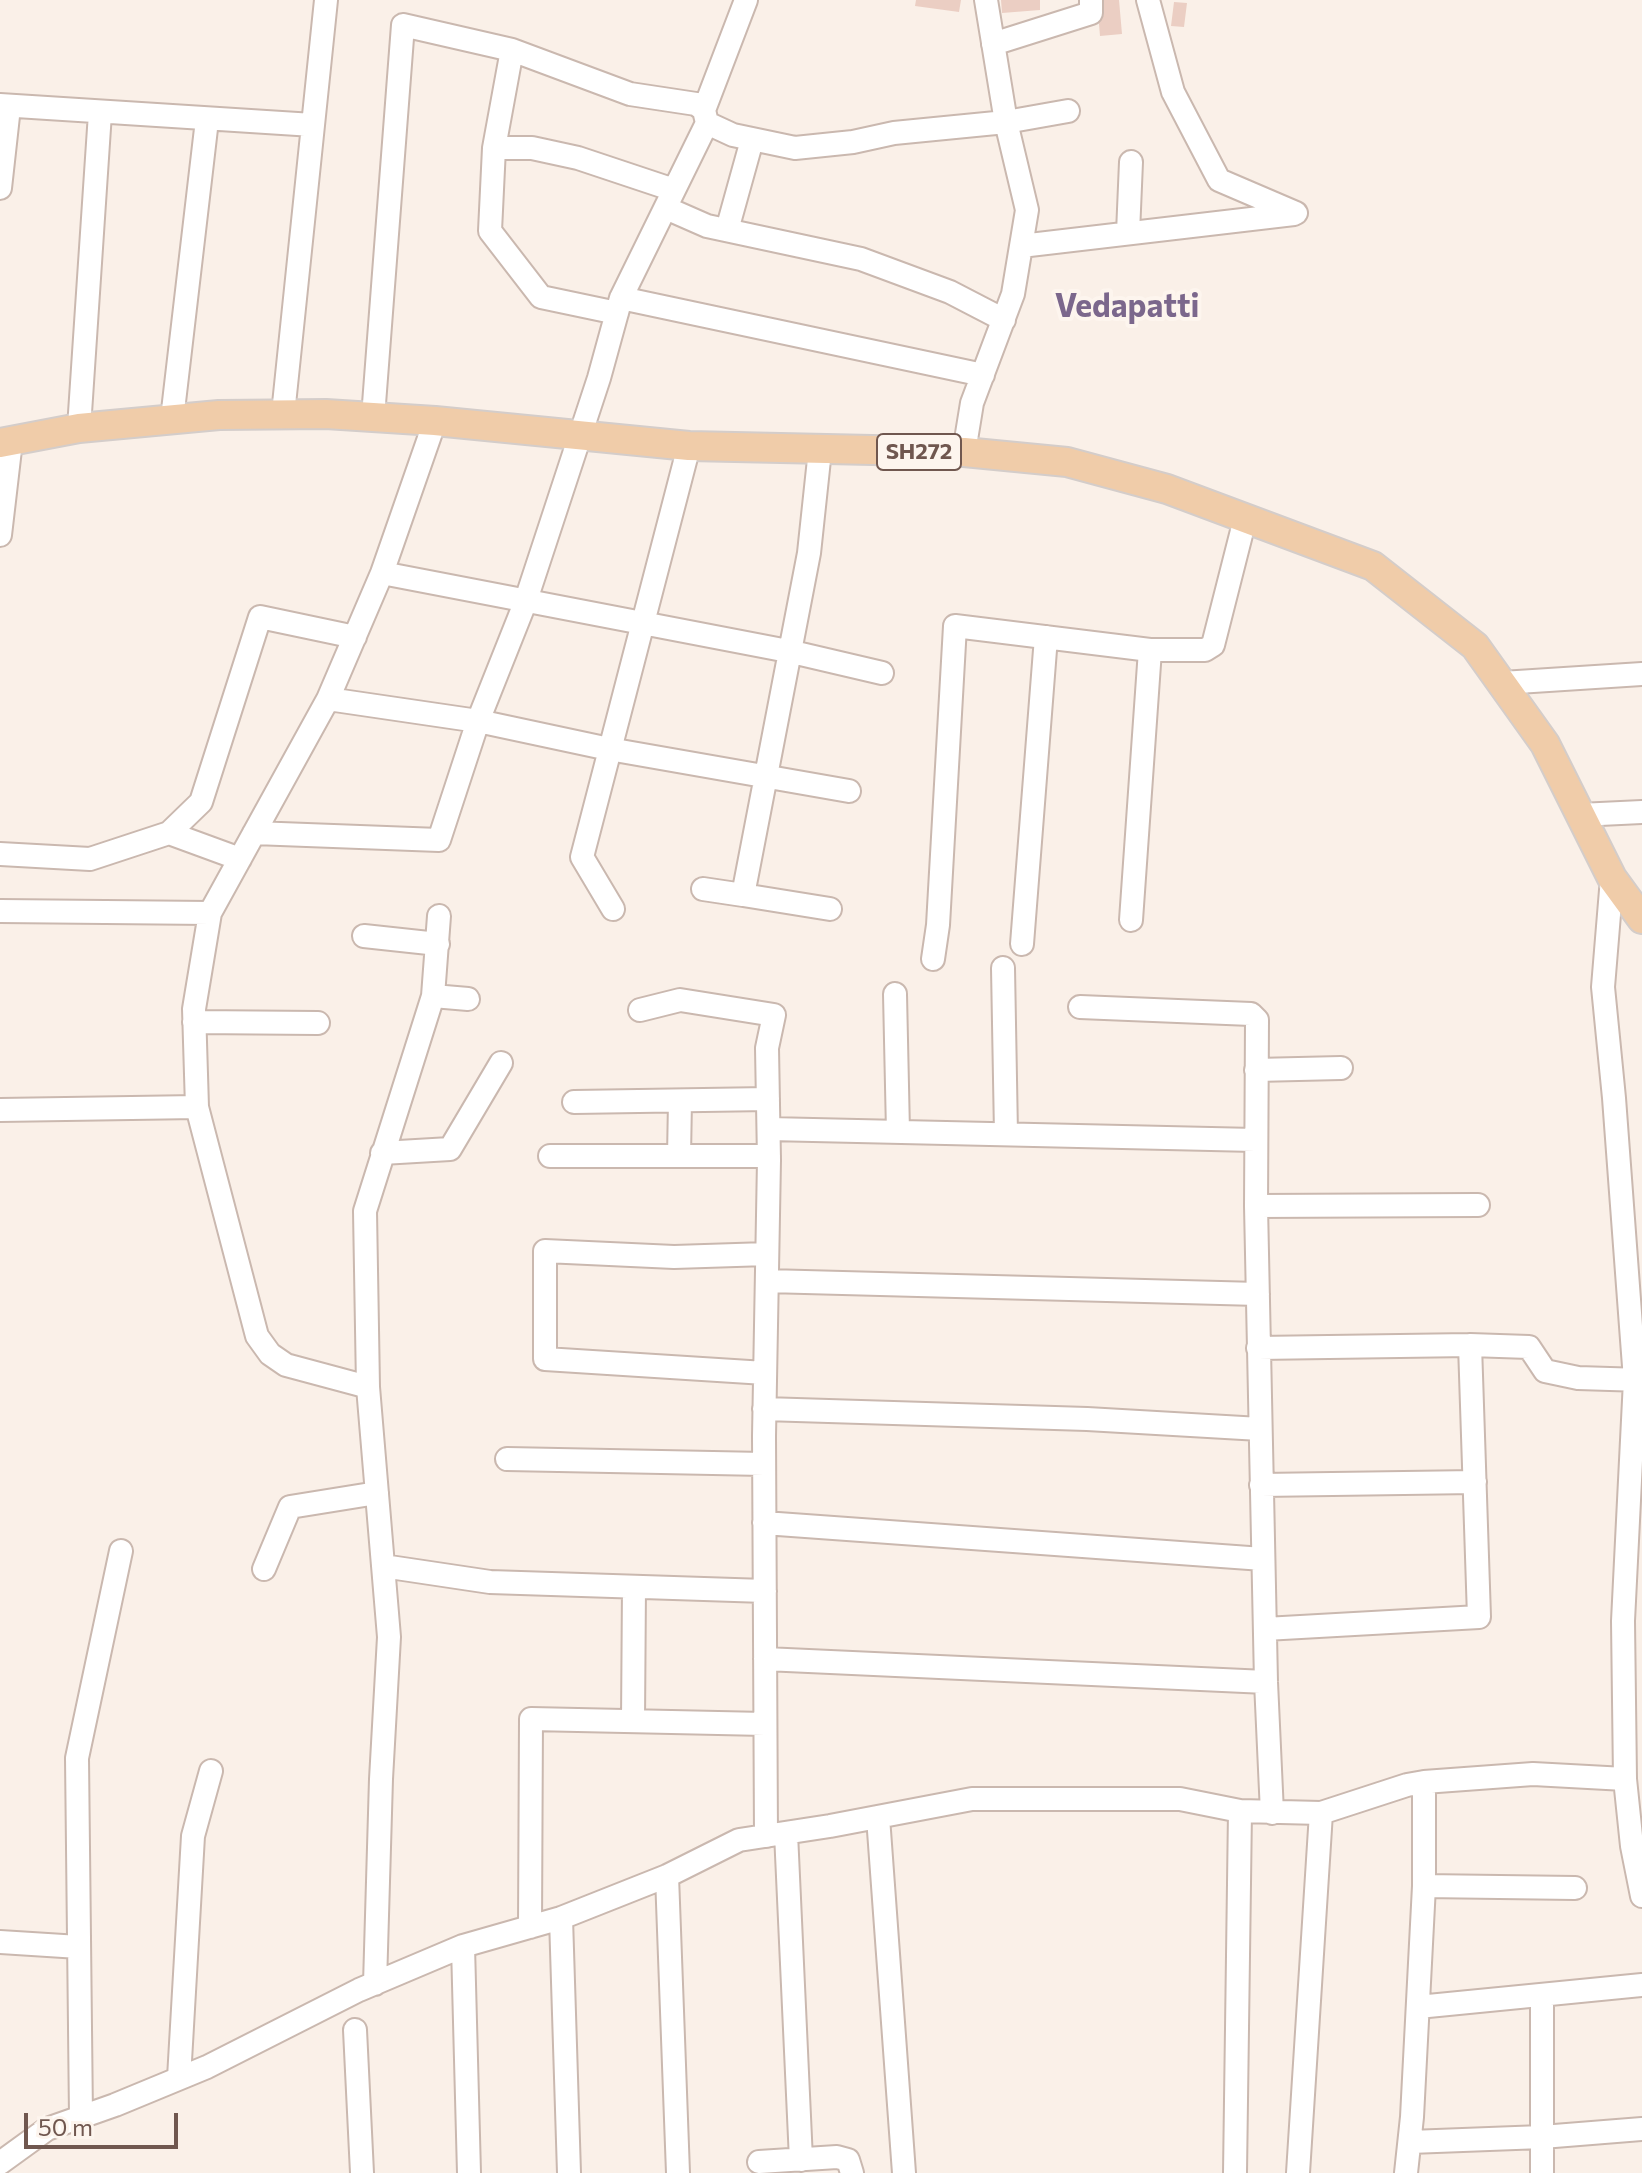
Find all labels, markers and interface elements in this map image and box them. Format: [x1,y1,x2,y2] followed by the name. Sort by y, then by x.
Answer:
[1055,287,1199,325] district label: Vedapatti
[877,434,961,470] road number: SH272
[28,2097,182,2147] scale bar
[38,2112,93,2141] text: 50 m

